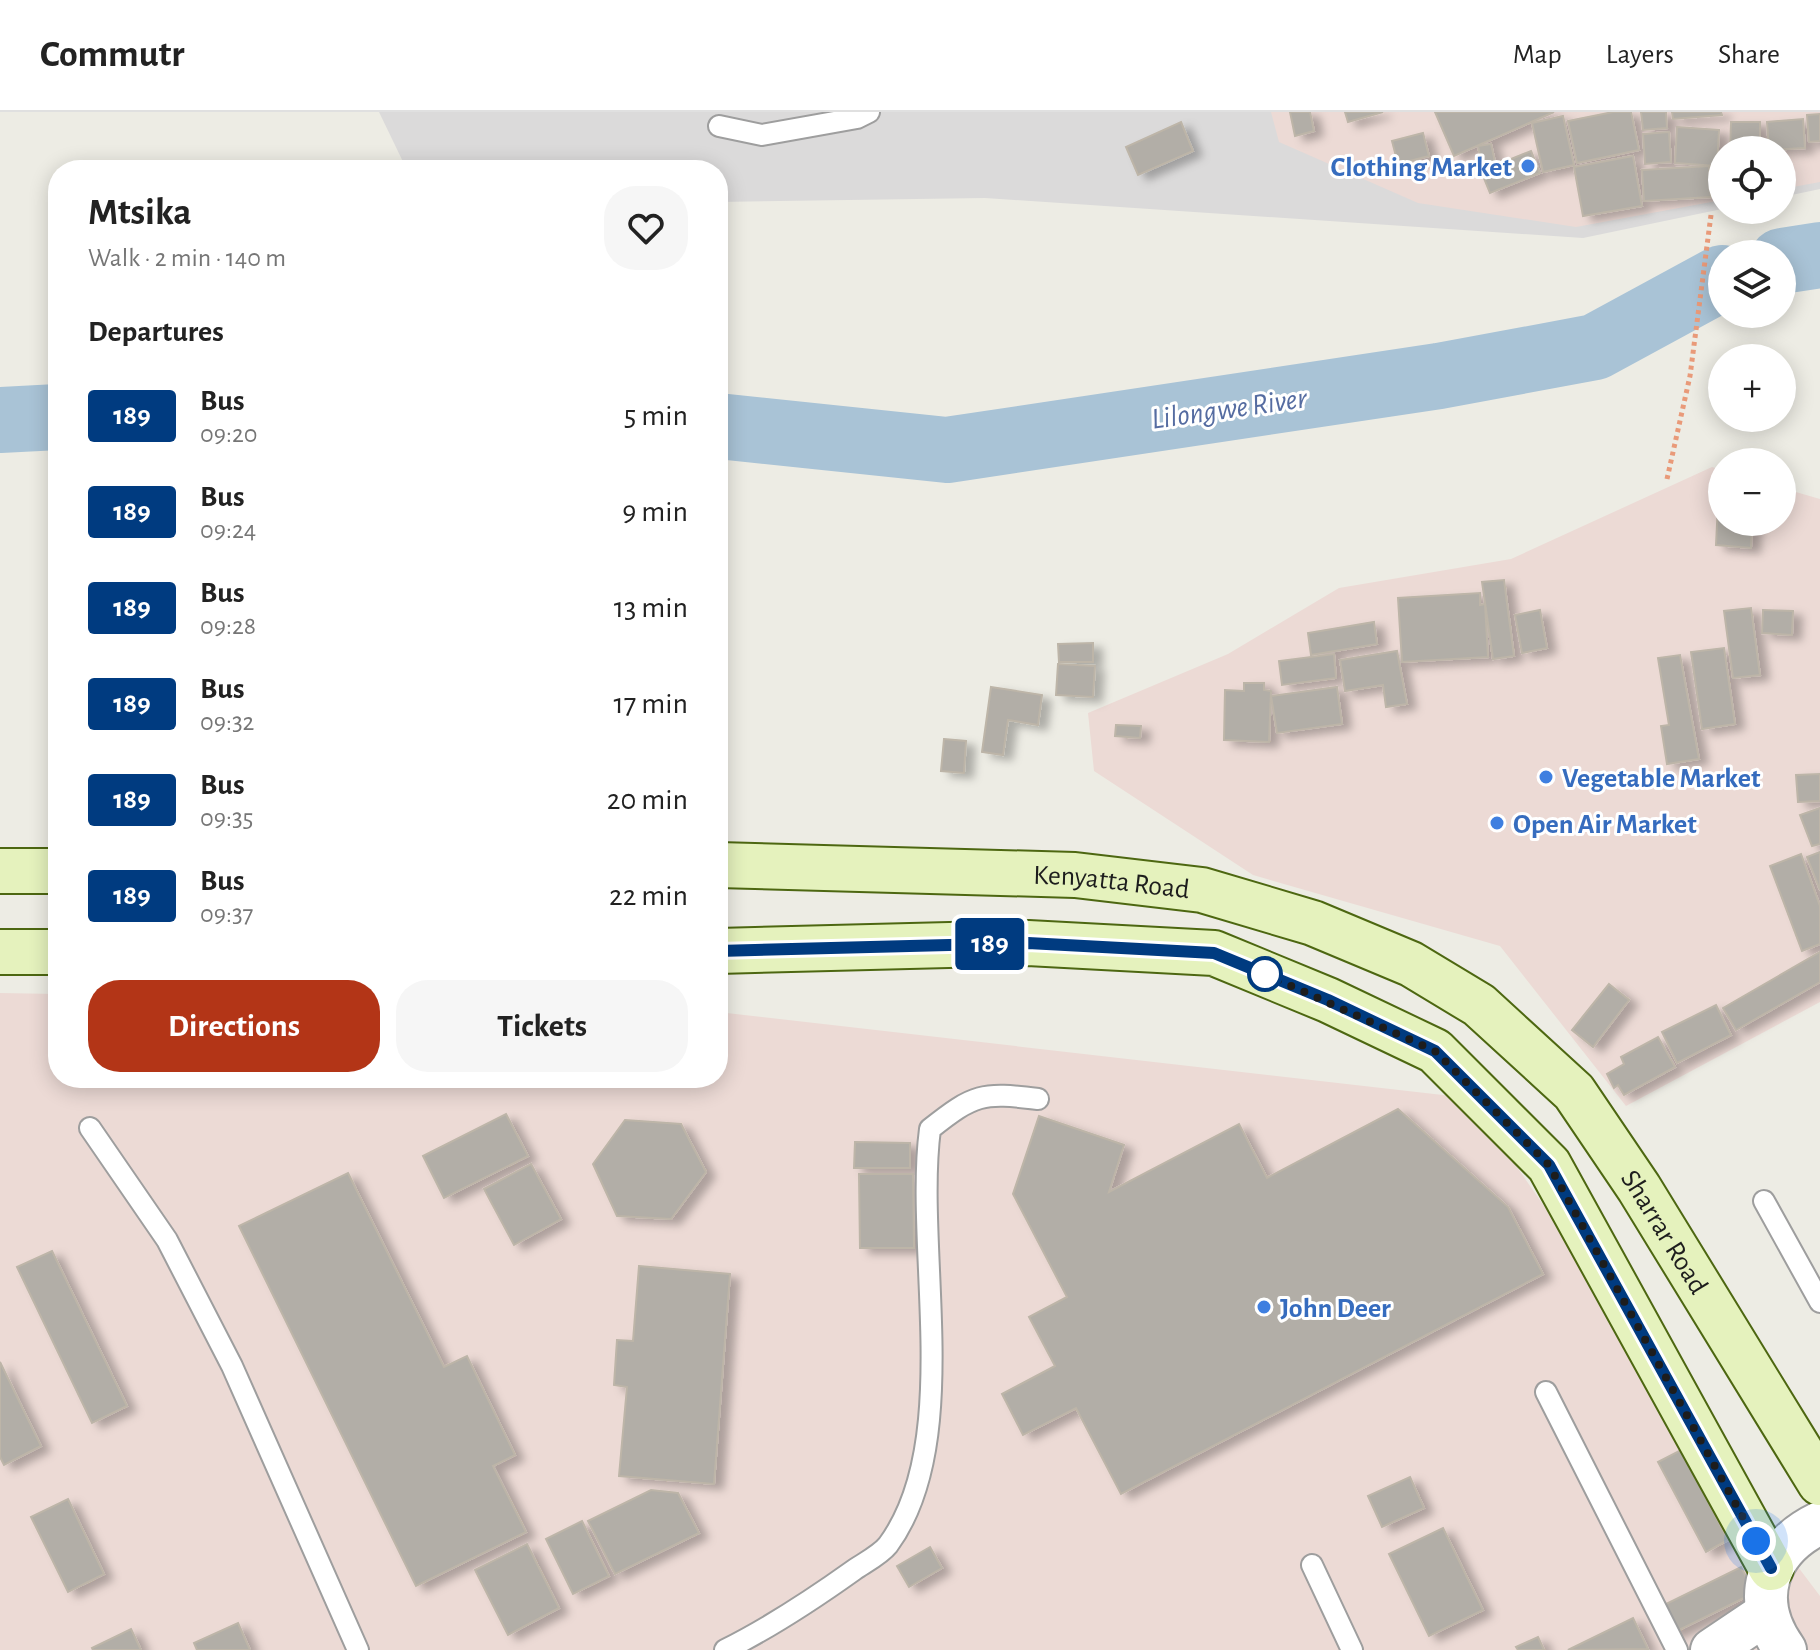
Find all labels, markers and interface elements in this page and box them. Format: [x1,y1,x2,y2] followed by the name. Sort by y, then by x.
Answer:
[40,36,185,74] text: Commutr
[1513,41,1562,69] text: Map
[1606,41,1674,69] text: Layers
[1718,41,1780,69] text: Share
[1708,136,1796,536] map controls
[1708,136,1796,224] button: locate
[1331,154,1513,182] place label: Clothing Market
[1519,157,1537,175] marker: Clothing Market
[604,186,688,270] button: heart
[88,194,192,232] text: Mtsika
[1708,240,1796,328] button: layers
[88,245,286,271] text: Walk · 2 min · 140 m
[88,317,224,347] text: Departures
[1708,344,1796,432] button: +
[1150,383,1310,435] water label: Lilongwe River
[200,386,245,416] text: Bus
[624,401,688,431] text: 5 min
[113,402,151,430] text: 189
[200,421,257,447] text: 09:20
[1708,448,1796,536] button: −
[200,482,245,512] text: Bus
[622,497,688,527] text: 9 min
[113,498,151,526] text: 189
[200,517,256,543] text: 09:24
[200,578,245,608] text: Bus
[614,593,688,623] text: 13 min
[113,594,151,622] text: 189
[200,613,256,639] text: 09:28
[200,674,245,704] text: Bus
[613,689,688,719] text: 17 min
[113,690,151,718] text: 189
[200,709,254,735] text: 09:32
[1562,765,1761,793] place label: Vegetable Market
[1537,768,1555,786] marker: Vegetable Market
[200,770,245,800] text: Bus
[607,785,688,815] text: 20 min
[113,786,151,814] text: 189
[200,805,253,831] text: 09:35
[1513,811,1697,839] place label: Open Air Market
[1488,814,1506,832] marker: Open Air Market
[1033,862,1191,904] street label: Kenyatta Road
[200,866,245,896] text: Bus
[609,881,688,911] text: 22 min
[113,882,151,910] text: 189
[200,901,253,927] text: 09:37
[944,918,1036,970] line badge: 189
[971,930,1009,958] text: 189
[1248,957,1282,991] unlabelled marker
[88,980,380,1072] button: Directions
[396,980,688,1072] button: Tickets
[1615,1165,1712,1299] street label: Sharrar Road
[1280,1295,1391,1323] place label: John Deer
[1255,1298,1273,1316] marker: John Deer
[1736,1521,1776,1561] your location

